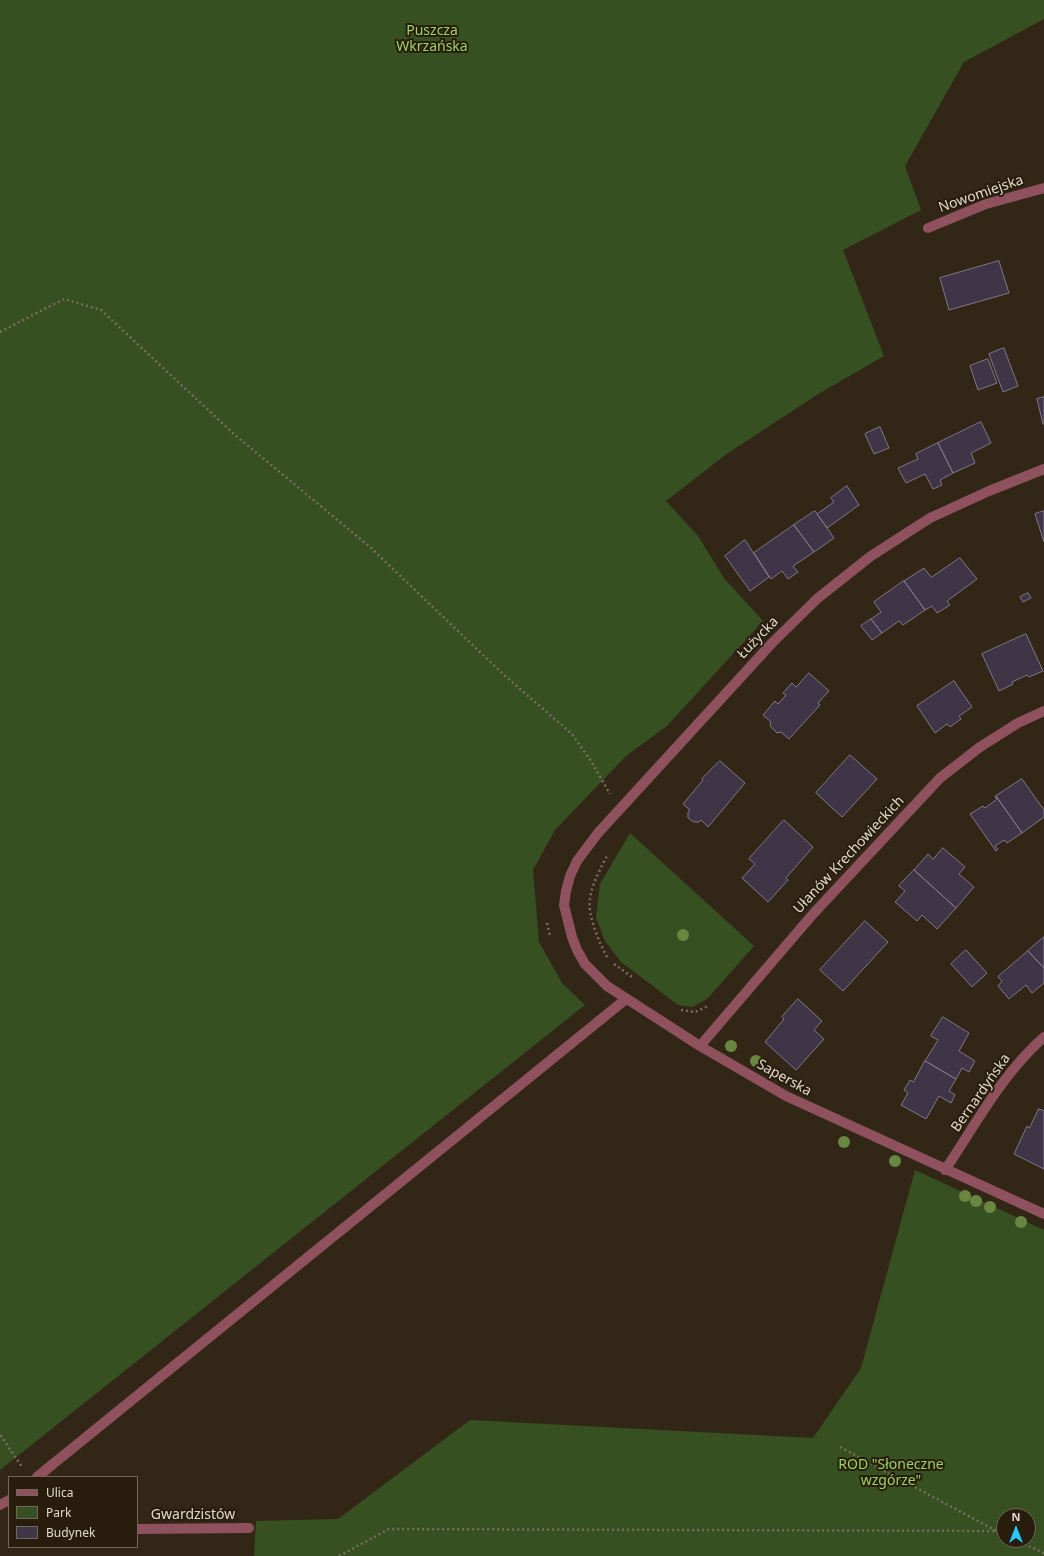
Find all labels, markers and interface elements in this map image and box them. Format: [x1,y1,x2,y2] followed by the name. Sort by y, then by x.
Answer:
[396,23,468,56] park label: Puszcza Wkrzańska
[936,172,1026,216] street label: Nowomiejska
[734,614,782,662] street label: Łużycka
[790,793,908,917] street label: Ułanów Krechowieckich
[948,1051,1014,1135] street label: Bernardyńska
[754,1056,814,1100] street label: Saperska
[838,1457,944,1490] park label: ROD "Słoneczne wzgórze"
[8,1476,138,1548] legend
[46,1484,73,1501] text: Ulica
[46,1504,71,1521] text: Park
[151,1507,235,1523] street label: Gwardzistów
[996,1508,1036,1548] north arrow
[1012,1509,1020,1524] text: N
[46,1524,95,1541] text: Budynek

